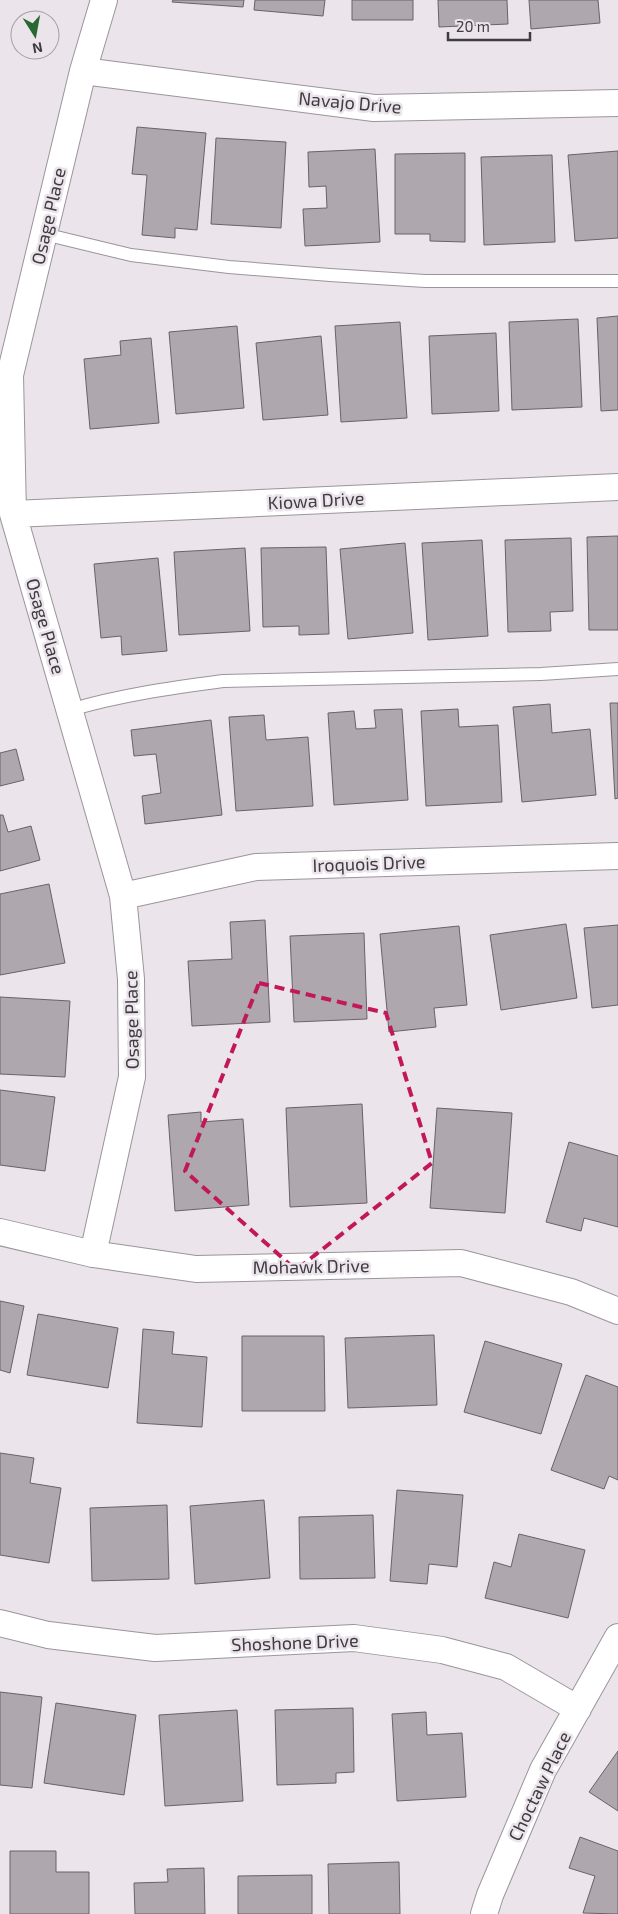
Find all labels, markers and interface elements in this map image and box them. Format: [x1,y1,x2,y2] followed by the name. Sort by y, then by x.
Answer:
[10,10,60,60] north arrow
[448,10,530,42] scale bar
[456,17,490,35] text: 20 m
[31,39,44,58] text: N
[298,87,402,117] street label: Navajo Drive
[26,165,70,267] street label: Osage Place
[267,486,365,514] street label: Kiowa Drive
[22,575,70,677] street label: Osage Place
[312,850,426,876] street label: Iroquois Drive
[119,970,143,1070] street label: Osage Place
[252,1254,370,1278] street label: Mohawk Drive
[231,1629,359,1655] street label: Shoshone Drive
[503,1728,575,1844] street label: Choctaw Place

